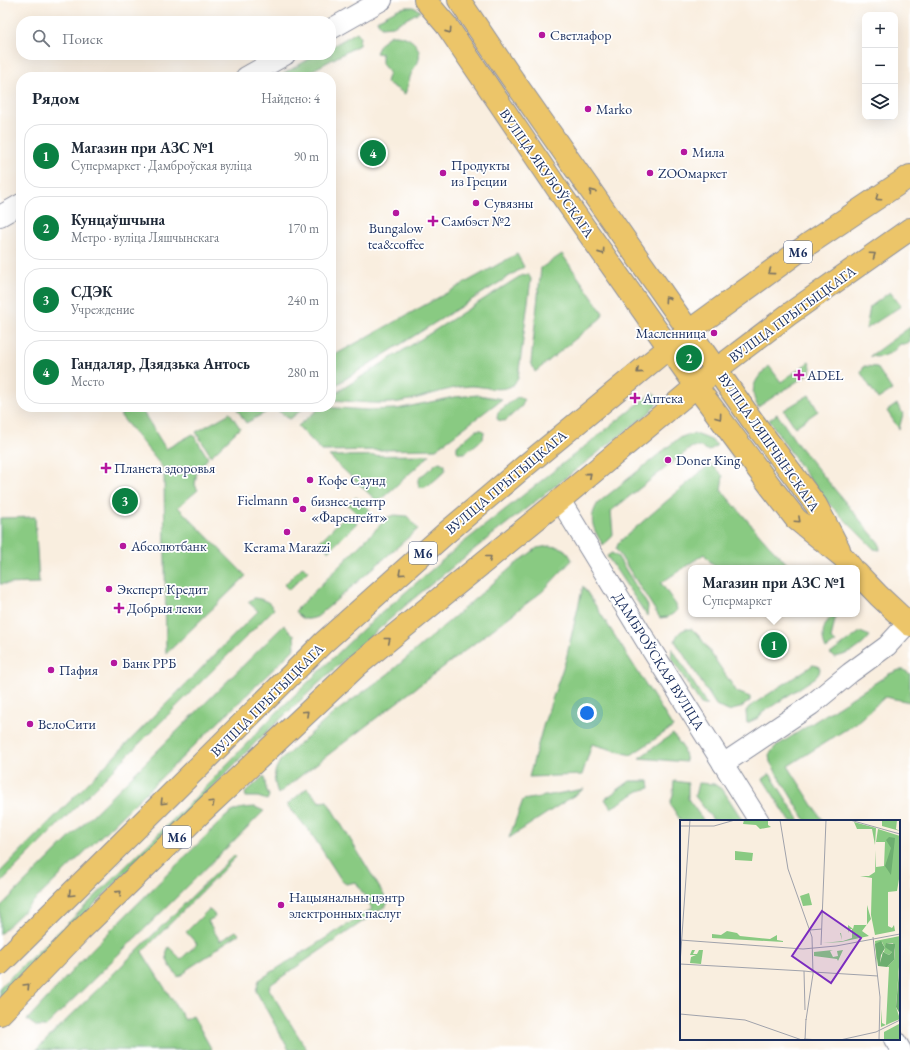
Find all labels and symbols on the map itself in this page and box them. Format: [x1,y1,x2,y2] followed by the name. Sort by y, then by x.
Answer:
[444,26,451,33] one-way arrow
[550,26,611,44] place label: Светлафор
[537,30,547,40] marker: Светлафор
[596,100,632,118] place label: Marko
[583,104,593,114] marker: Marko
[496,105,599,241] street label: ВУЛІЦА ЯКУБОЎСКАГА
[360,138,386,168] pin: 4
[692,143,725,161] place label: Мила
[679,147,689,157] marker: Мила
[451,156,510,190] place label: Продукты из Греции
[658,164,727,182] place label: ZOOмаркет
[438,168,448,178] marker: Продукты из Греции
[645,168,655,178] marker: ZOOмаркет
[590,190,597,197] one-way arrow
[875,193,882,200] one-way arrow
[484,194,534,212] place label: Сувязны
[471,198,481,208] marker: Сувязны
[391,208,401,218] marker: Bungalow tea&coffee
[441,212,511,230] place label: Самбэст №2
[428,216,438,226] marker: Самбэст №2
[368,219,425,253] place label: Bungalow tea&coffee
[784,241,812,263] road number: М6
[597,248,605,255] one-way arrow
[869,252,876,260] one-way arrow
[725,262,859,366] street label: ВУЛІЦА ПРЫТЫЦКАГА
[768,267,775,274] one-way arrow
[665,296,672,303] one-way arrow
[636,324,706,342] place label: Масленница
[709,328,719,338] marker: Масленница
[676,343,702,373] pin: 2
[806,366,844,384] place label: ADEL
[636,367,643,374] one-way arrow
[714,369,824,515] street label: ВУЛІЦА ЛЯШЧЫНСКАГА
[794,370,804,380] marker: ADEL
[642,389,683,407] place label: Аптека
[630,393,640,403] marker: Аптека
[714,413,721,420] one-way arrow
[442,426,571,538] street label: ВУЛІЦА ПРЫТЫЦКАГА
[676,451,741,469] place label: Doner King
[663,455,673,465] marker: Doner King
[114,459,215,477] place label: Планета здоровья
[101,463,111,473] marker: Планета здоровья
[318,471,386,489] place label: Кофе Саунд
[585,473,592,480] one-way arrow
[305,475,315,485] marker: Кофе Саунд
[112,486,138,516] pin: 3
[237,491,289,509] place label: Fielmann
[311,492,388,526] place label: бизнес-центр «Фаренгейт»
[291,495,301,505] marker: Fielmann
[298,504,308,514] marker: бизнес-центр «Фаренгейт»
[793,516,801,523] one-way arrow
[282,527,292,537] marker: Kerama Marazzi
[130,537,207,555] place label: Абсолютбанк
[244,538,331,556] place label: Kerama Marazzi
[118,541,128,551] marker: Абсолютбанк
[409,542,437,564] road number: М6
[484,556,492,563] one-way arrow
[398,568,405,575] one-way arrow
[117,580,208,598] place label: Эксперт Кредит
[104,584,114,594] marker: Эксперт Кредит
[609,589,709,734] street label: ДАМБРОЎСКАЯ ВУЛІЦА
[127,599,202,617] place label: Добрыя леки
[114,603,124,613] marker: Добрыя леки
[761,630,787,660] pin: 1
[384,638,391,645] one-way arrow
[207,639,328,760] street label: ВУЛІЦА ПРЫТЫЦКАГА
[122,654,176,672] place label: Банк РРБ
[109,658,119,668] marker: Банк РРБ
[59,661,98,679] place label: Пафия
[46,665,56,675] marker: Пафия
[577,703,597,723] your location
[301,711,309,718] one-way arrow
[38,715,96,733] place label: ВелоСити
[25,719,35,729] marker: ВелоСити
[160,798,168,805] one-way arrow
[207,800,215,807] one-way arrow
[680,820,900,1040] inset map
[163,826,191,848] road number: М6
[289,888,405,922] place label: Нацыянальны цэнтр электронных паслуг
[68,889,76,897] one-way arrow
[114,890,122,898] one-way arrow
[276,900,286,910] marker: Нацыянальны цэнтр электронных паслуг
[22,983,30,991] one-way arrow

